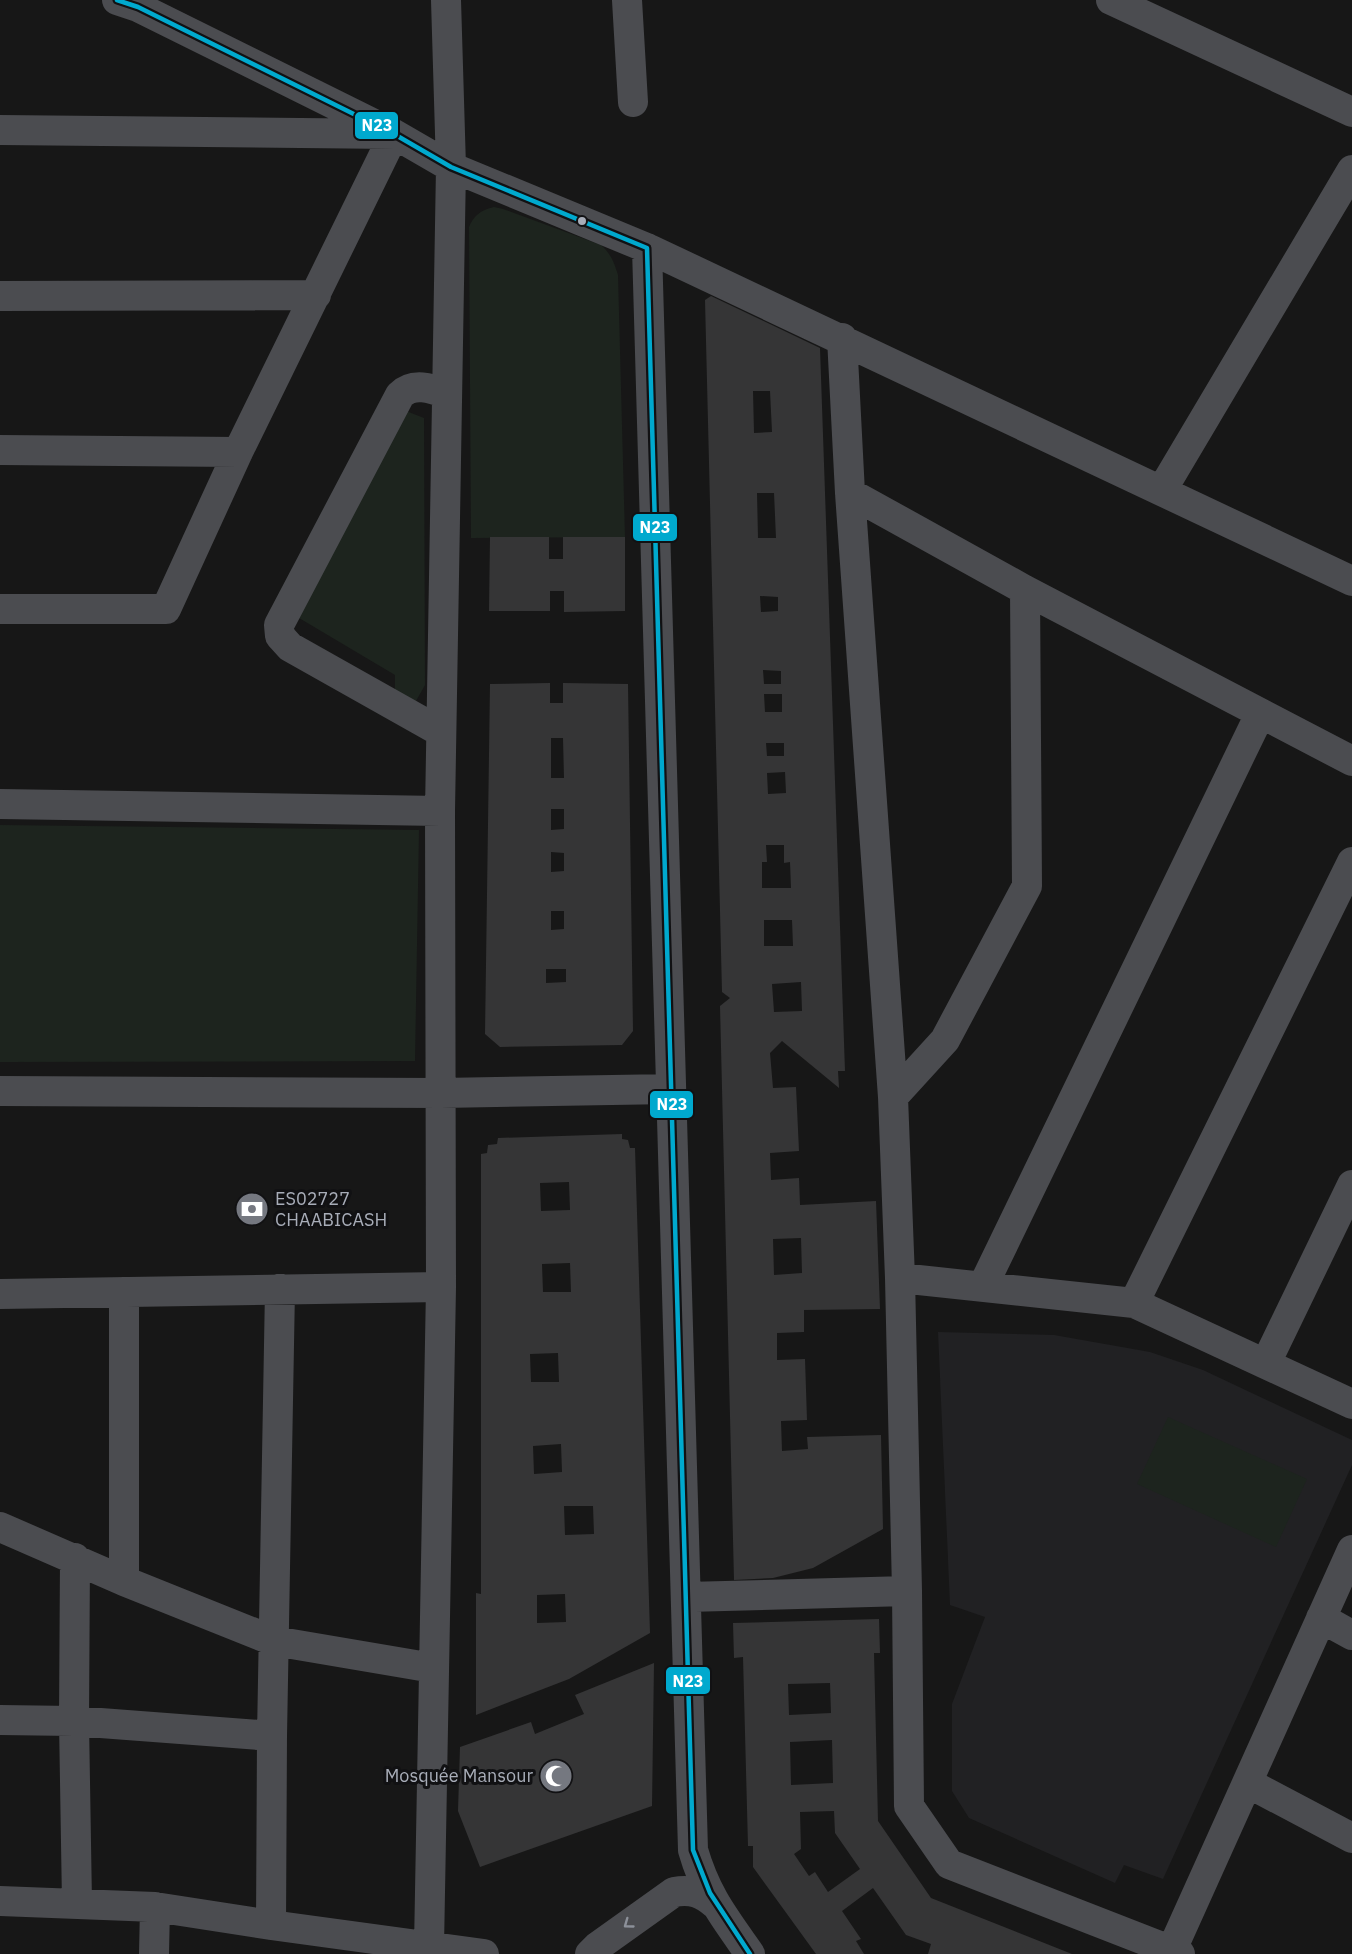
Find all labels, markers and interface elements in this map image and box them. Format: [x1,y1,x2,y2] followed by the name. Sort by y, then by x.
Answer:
[354,111,399,140] line badge: N23
[362,115,392,135] text: N23
[576,215,588,227] unlabelled marker
[632,513,678,542] line badge: N23
[640,517,670,537] text: N23
[649,1090,694,1119] line badge: N23
[657,1094,687,1114] text: N23
[275,1187,387,1231] place label: ES02727 CHAABICASH
[234,1191,270,1227] bank icon: ES02727 CHAABICASH
[665,1666,711,1695] line badge: N23
[673,1671,703,1691] text: N23
[538,1758,574,1794] mosque icon: Mosquée Mansour
[385,1764,533,1787] place label: Mosquée Mansour
[624,1917,635,1928] one-way arrow

